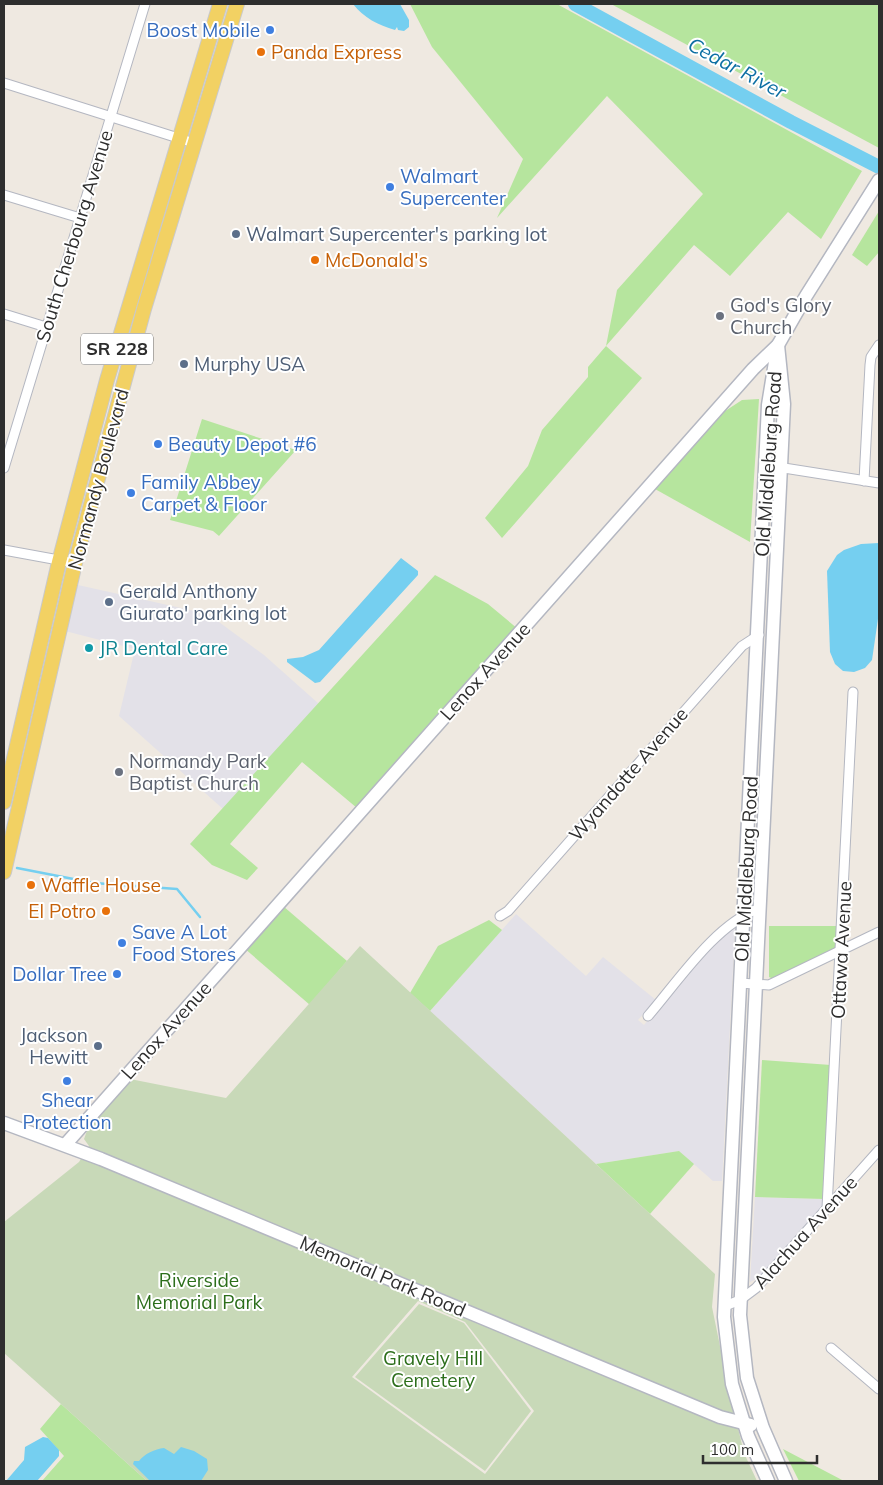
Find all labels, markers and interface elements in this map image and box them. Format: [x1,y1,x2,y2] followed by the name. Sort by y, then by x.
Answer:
[147,18,260,42] place label: Boost Mobile
[264,24,276,36] marker: Boost Mobile
[684,31,791,104] water label: Cedar River
[271,40,402,64] place label: Panda Express
[255,46,267,58] marker: Panda Express
[30,127,118,345] street label: South Cherbourg Avenue
[400,164,506,210] place label: Walmart Supercenter
[384,181,396,193] marker: Walmart Supercenter
[246,222,547,246] place label: Walmart Supercenter's parking lot
[230,228,242,240] marker: Walmart Supercenter's parking lot
[325,248,428,272] place label: McDonald's
[309,254,321,266] marker: McDonald's
[730,293,832,339] place label: God's Glory Church
[714,310,726,322] marker: God's Glory Church
[81,334,153,364] road number: SR 228
[194,352,305,376] place label: Murphy USA
[178,358,190,370] marker: Murphy USA
[750,370,786,558] street label: Old Middleburg Road
[62,386,134,572] street label: Normandy Boulevard
[168,432,317,456] place label: Beauty Depot #6
[152,438,164,450] marker: Beauty Depot #6
[141,470,267,516] place label: Family Abbey Carpet & Floor
[125,487,137,499] marker: Family Abbey Carpet & Floor
[119,579,287,625] place label: Gerald Anthony Giurato' parking lot
[103,596,115,608] marker: Gerald Anthony Giurato' parking lot
[435,617,535,725] street label: Lenox Avenue
[99,636,228,660] place label: JR Dental Care
[83,642,95,654] marker: JR Dental Care
[563,702,693,846] street label: Wyandotte Avenue
[129,749,267,795] place label: Normandy Park Baptist Church
[113,766,125,778] marker: Normandy Park Baptist Church
[729,775,763,963] street label: Old Middleburg Road
[41,873,161,897] place label: Waffle House
[25,879,37,891] marker: Waffle House
[825,881,857,1019] street label: Ottawa Avenue
[28,899,96,923] place label: El Potro
[100,905,112,917] marker: El Potro
[132,920,236,966] place label: Save A Lot Food Stores
[116,937,128,949] marker: Save A Lot Food Stores
[12,962,107,986] place label: Dollar Tree
[111,968,123,980] marker: Dollar Tree
[116,976,216,1084] street label: Lenox Avenue
[20,1023,88,1069] place label: Jackson Hewitt
[92,1040,104,1052] marker: Jackson Hewitt
[61,1075,73,1087] marker: Shear Protection
[22,1088,112,1134] place label: Shear Protection
[748,1170,862,1294] street label: Alachua Avenue
[296,1230,470,1322] street label: Memorial Park Road
[136,1268,262,1314] park label: Riverside Memorial Park
[383,1346,483,1392] park label: Gravely Hill Cemetery
[703,1432,817,1464] scale bar
[710,1440,754,1459] text: 100 m

